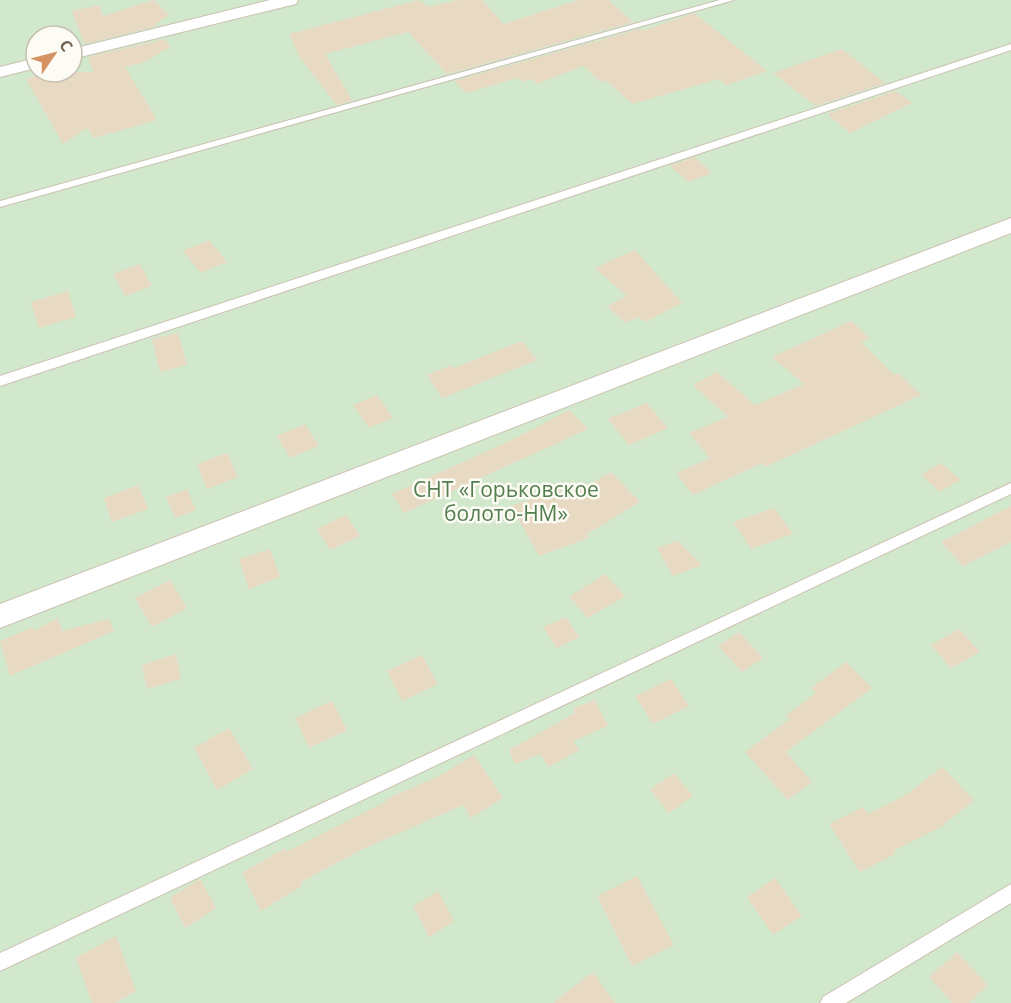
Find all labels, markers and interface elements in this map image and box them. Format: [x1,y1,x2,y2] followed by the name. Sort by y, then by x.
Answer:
[24,24,84,84] north arrow
[54,35,78,56] text: С
[413,475,599,527] park label: СНТ «Горьковское болото-НМ»

